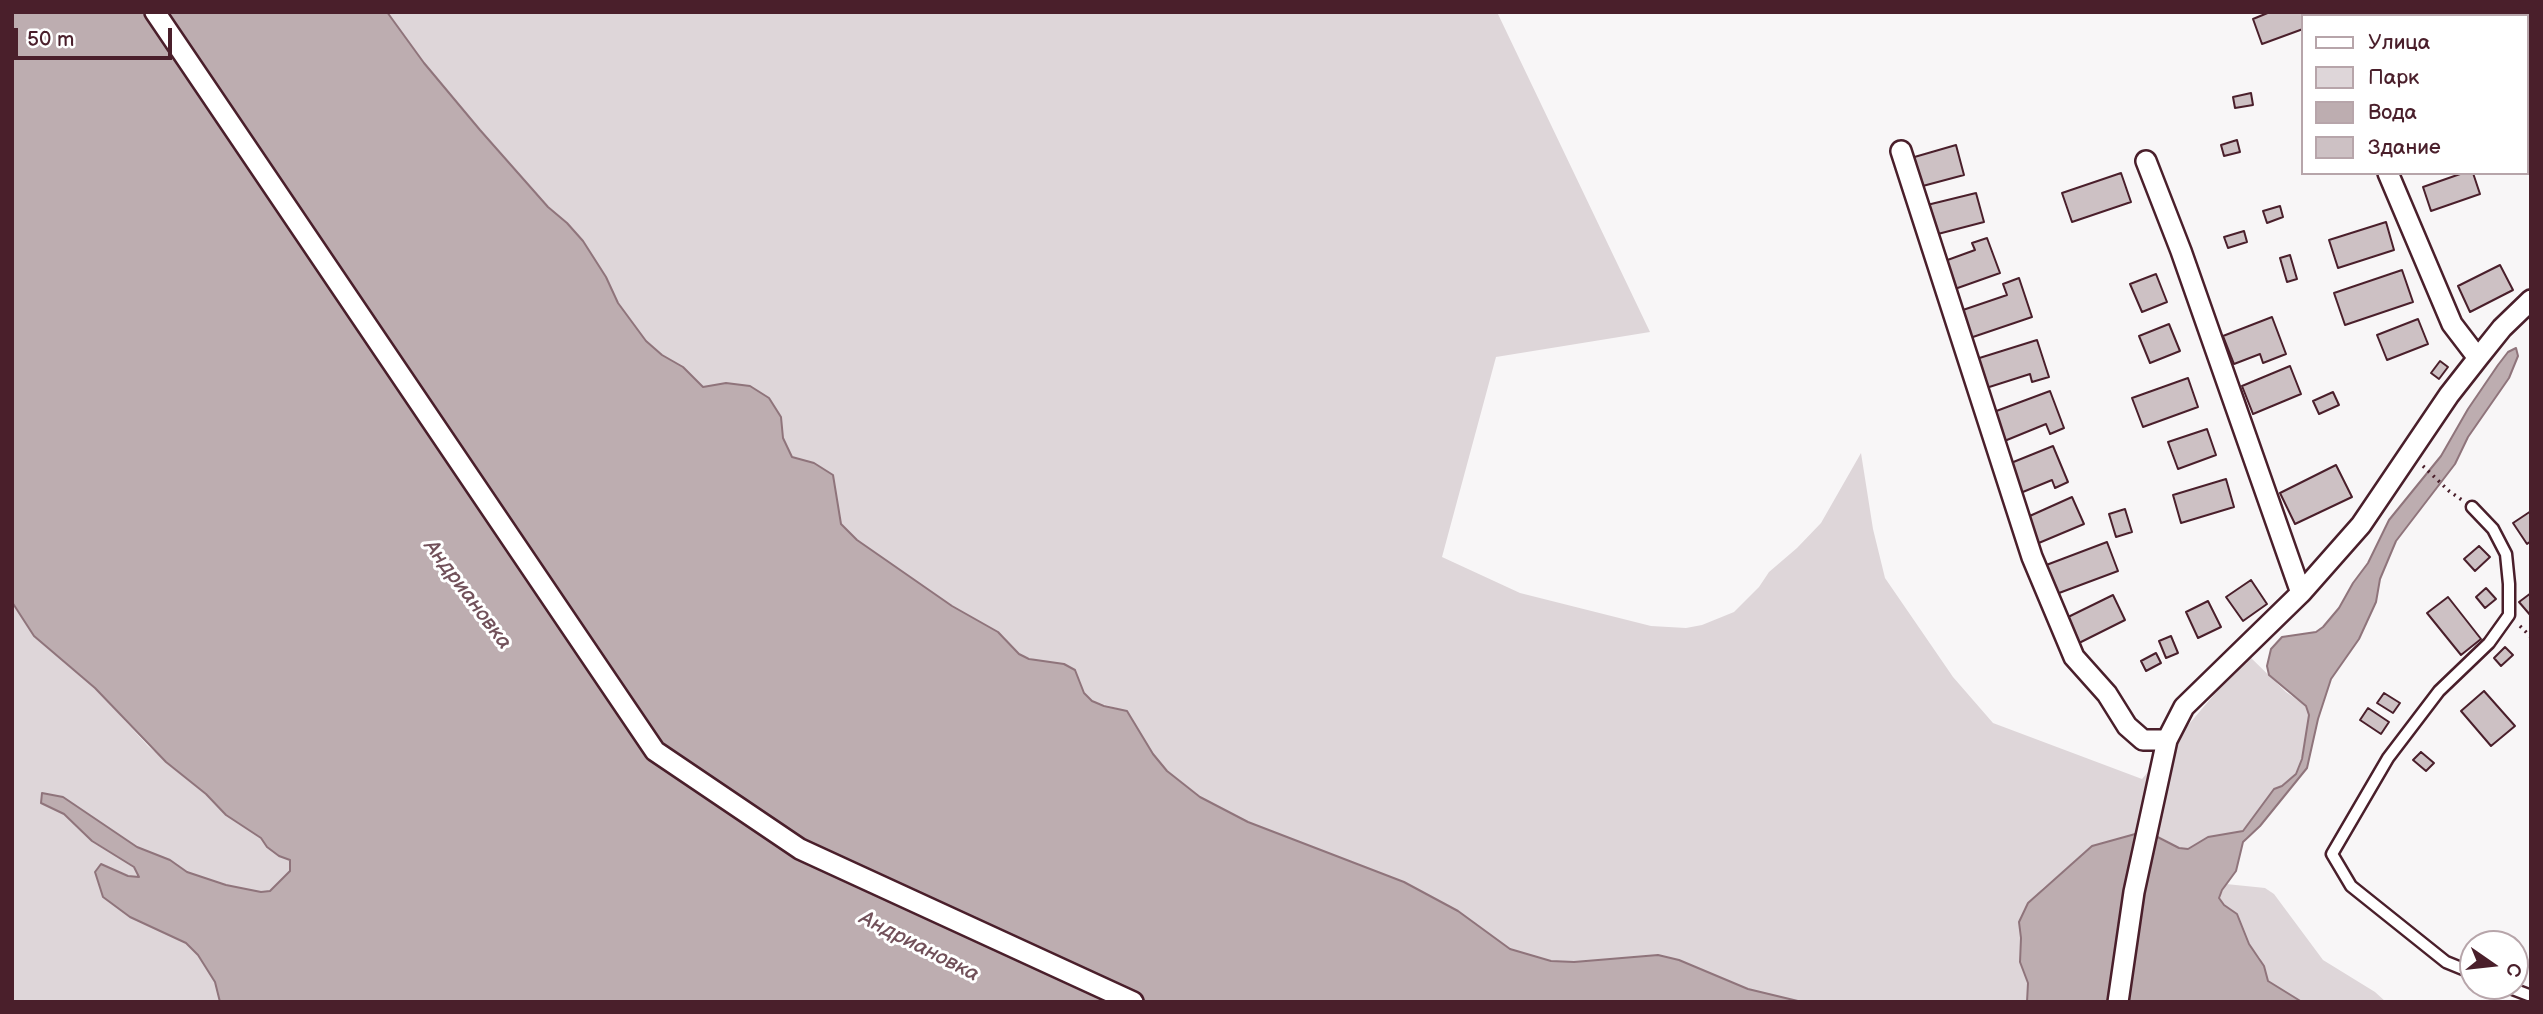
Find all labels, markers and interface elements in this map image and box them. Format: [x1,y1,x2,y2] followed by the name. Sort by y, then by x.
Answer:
[18,14,175,58] scale bar
[2302,14,2529,175] legend
[27,27,74,52] text: 50 m
[2368,30,2430,55] text: Улица
[2368,65,2419,90] text: Парк
[2368,100,2417,125] text: Вода
[2368,135,2441,160] text: Здание
[418,535,516,655] water label: Андриановка
[855,906,983,988] water label: Андриановка
[2459,930,2529,1000] north arrow
[2500,961,2526,979] text: С

